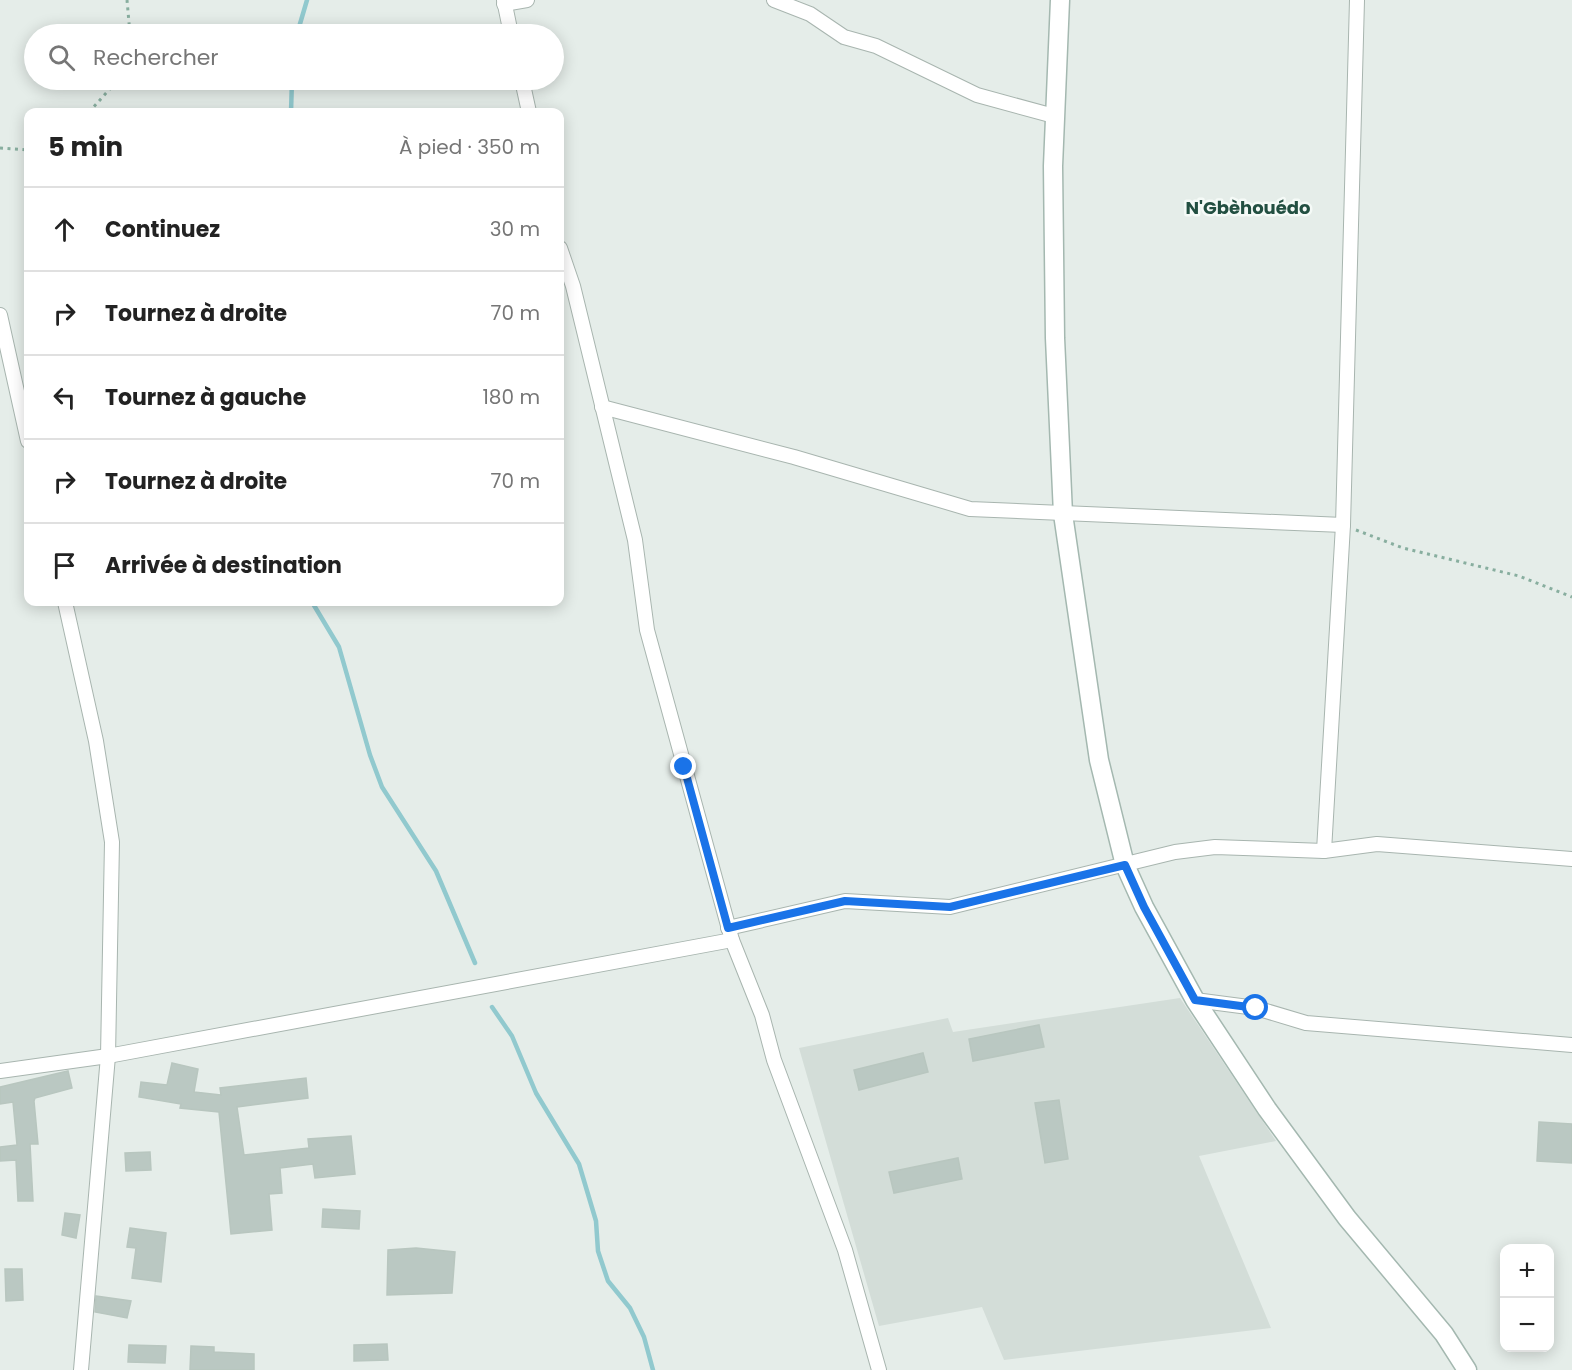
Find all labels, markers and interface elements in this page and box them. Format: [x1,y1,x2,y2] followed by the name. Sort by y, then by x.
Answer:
[24,24,564,90] search box
[45,41,78,74] icon: search
[93,42,219,73] text: Rechercher
[48,129,123,165] text: 5 min
[399,133,540,161] text: À pied · 350 m
[1185,195,1311,220] district label: N'Gbèhouédo
[48,213,81,246] icon: ahead
[105,214,220,245] text: Continuez
[490,215,540,243] text: 30 m
[48,297,81,330] icon: right
[105,298,287,329] text: Tournez à droite
[491,299,540,327] text: 70 m
[48,381,81,414] icon: left
[105,382,306,413] text: Tournez à gauche
[482,383,540,411] text: 180 m
[48,465,81,498] icon: right
[105,466,287,497] text: Tournez à droite
[491,467,540,495] text: 70 m
[48,549,81,582] icon: arrive
[105,550,342,581] text: Arrivée à destination
[670,753,696,779] route end
[1242,994,1268,1020] route start
[1500,1244,1554,1352] map controls
[1500,1244,1554,1298] button: +
[1500,1298,1554,1352] button: −

